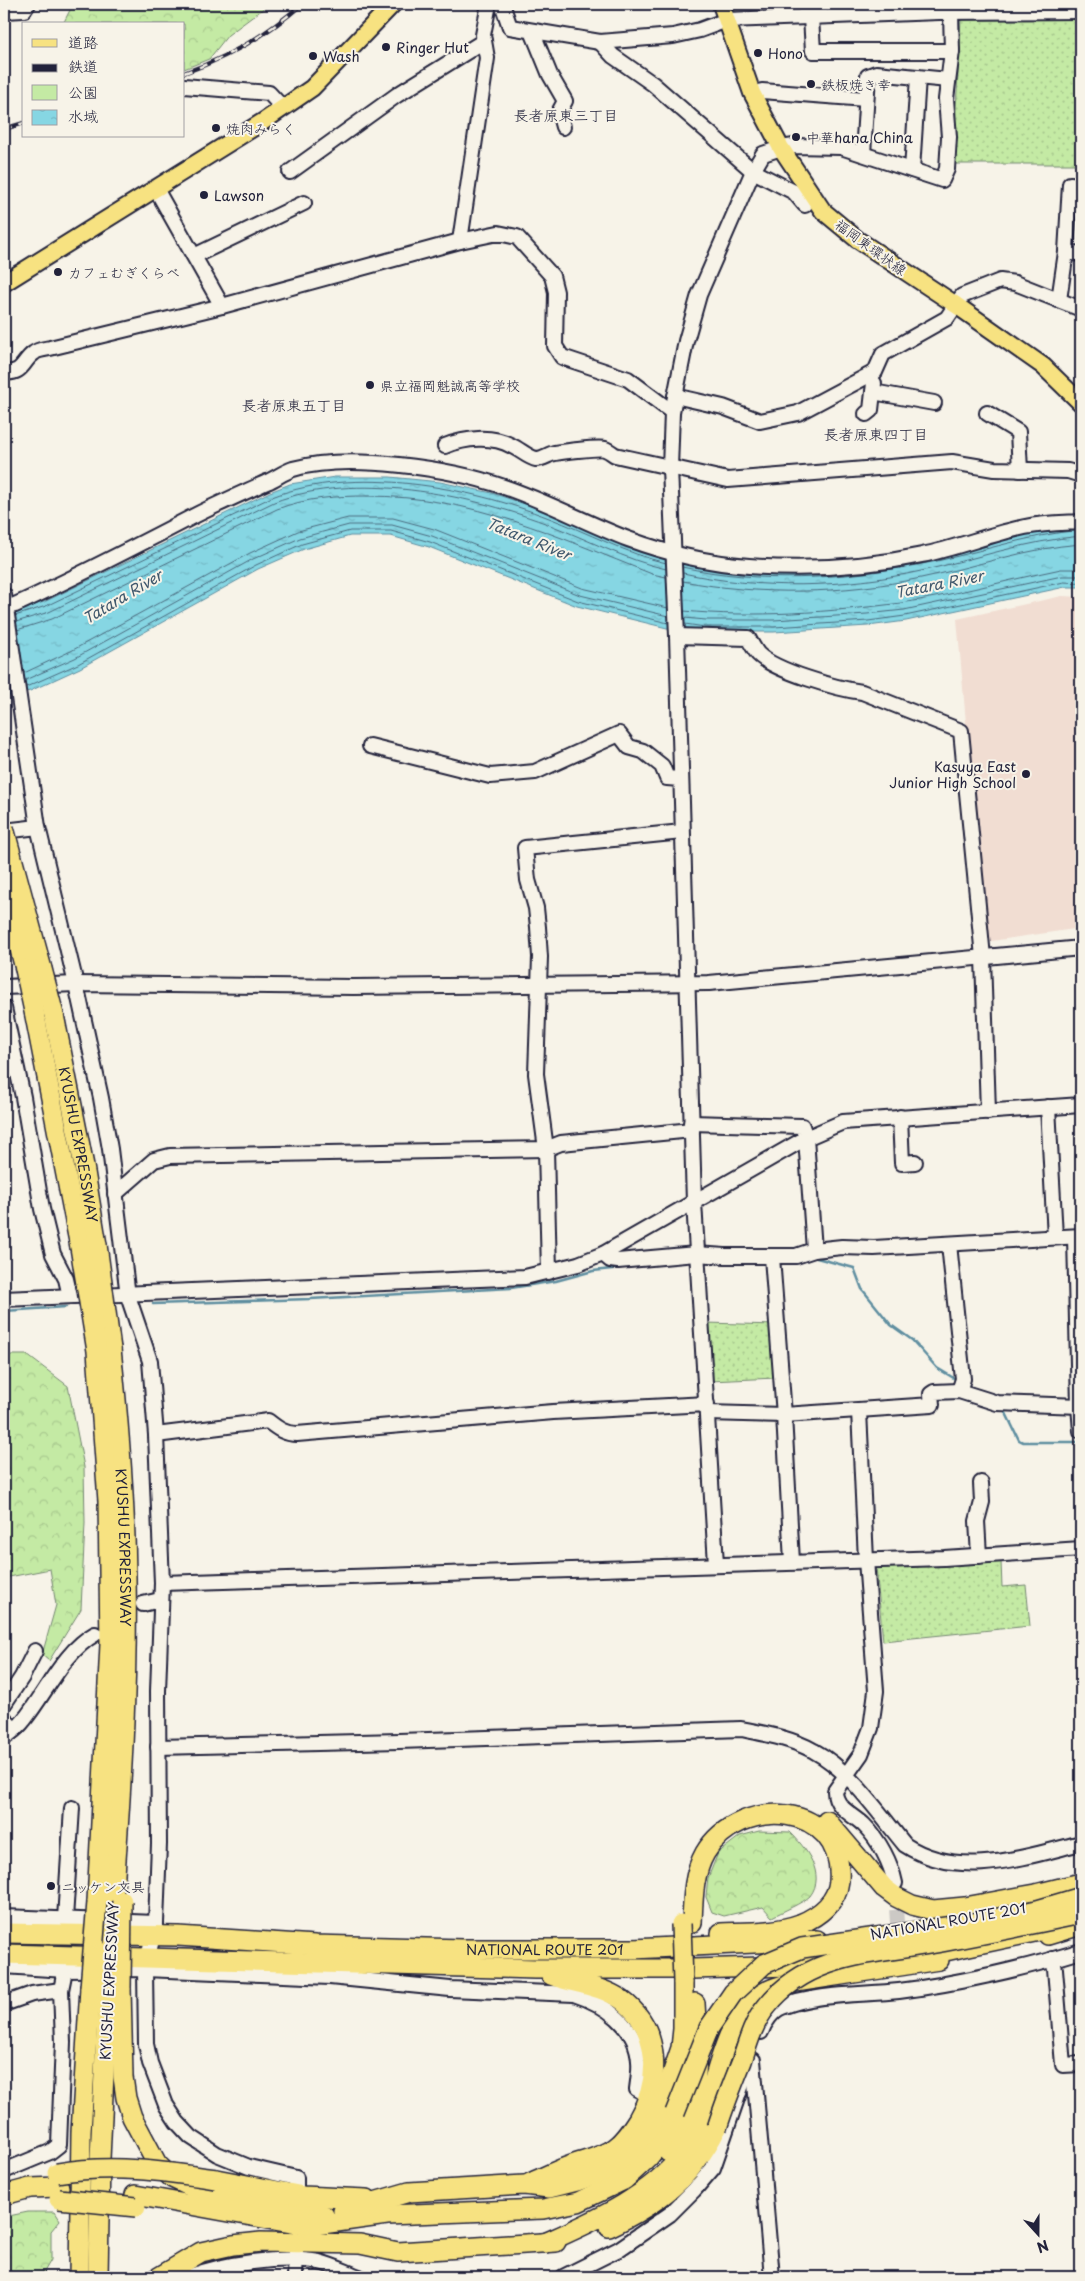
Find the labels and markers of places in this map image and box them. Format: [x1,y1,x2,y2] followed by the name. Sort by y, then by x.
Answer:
[396,37,469,58] place label: Ringer Hut
[380,41,392,53] marker: Ringer Hut
[768,43,803,64] place label: Hono
[323,46,360,67] place label: Wash
[752,47,764,59] marker: Hono
[307,50,319,62] marker: Wash
[821,74,891,95] place label: 鉄板焼き幸
[805,78,817,90] marker: 鉄板焼き幸
[226,118,296,139] place label: 焼肉みらく
[210,122,222,134] marker: 焼肉みらく
[806,127,913,148] place label: 中華hana China
[790,131,802,143] marker: 中華hana China
[214,185,264,206] place label: Lawson
[198,189,210,201] marker: Lawson
[68,262,180,283] place label: カフェむぎくらべ
[52,266,64,278] marker: カフェむぎくらべ
[380,375,520,396] place label: 県立福岡魁誠高等学校
[364,379,376,391] marker: 県立福岡魁誠高等学校
[889,756,1016,793] place label: Kasuya East Junior High School
[1020,768,1032,780] marker: Kasuya East Junior High School
[61,1876,145,1897] place label: ニッケン文具
[45,1880,57,1892] marker: ニッケン文具

